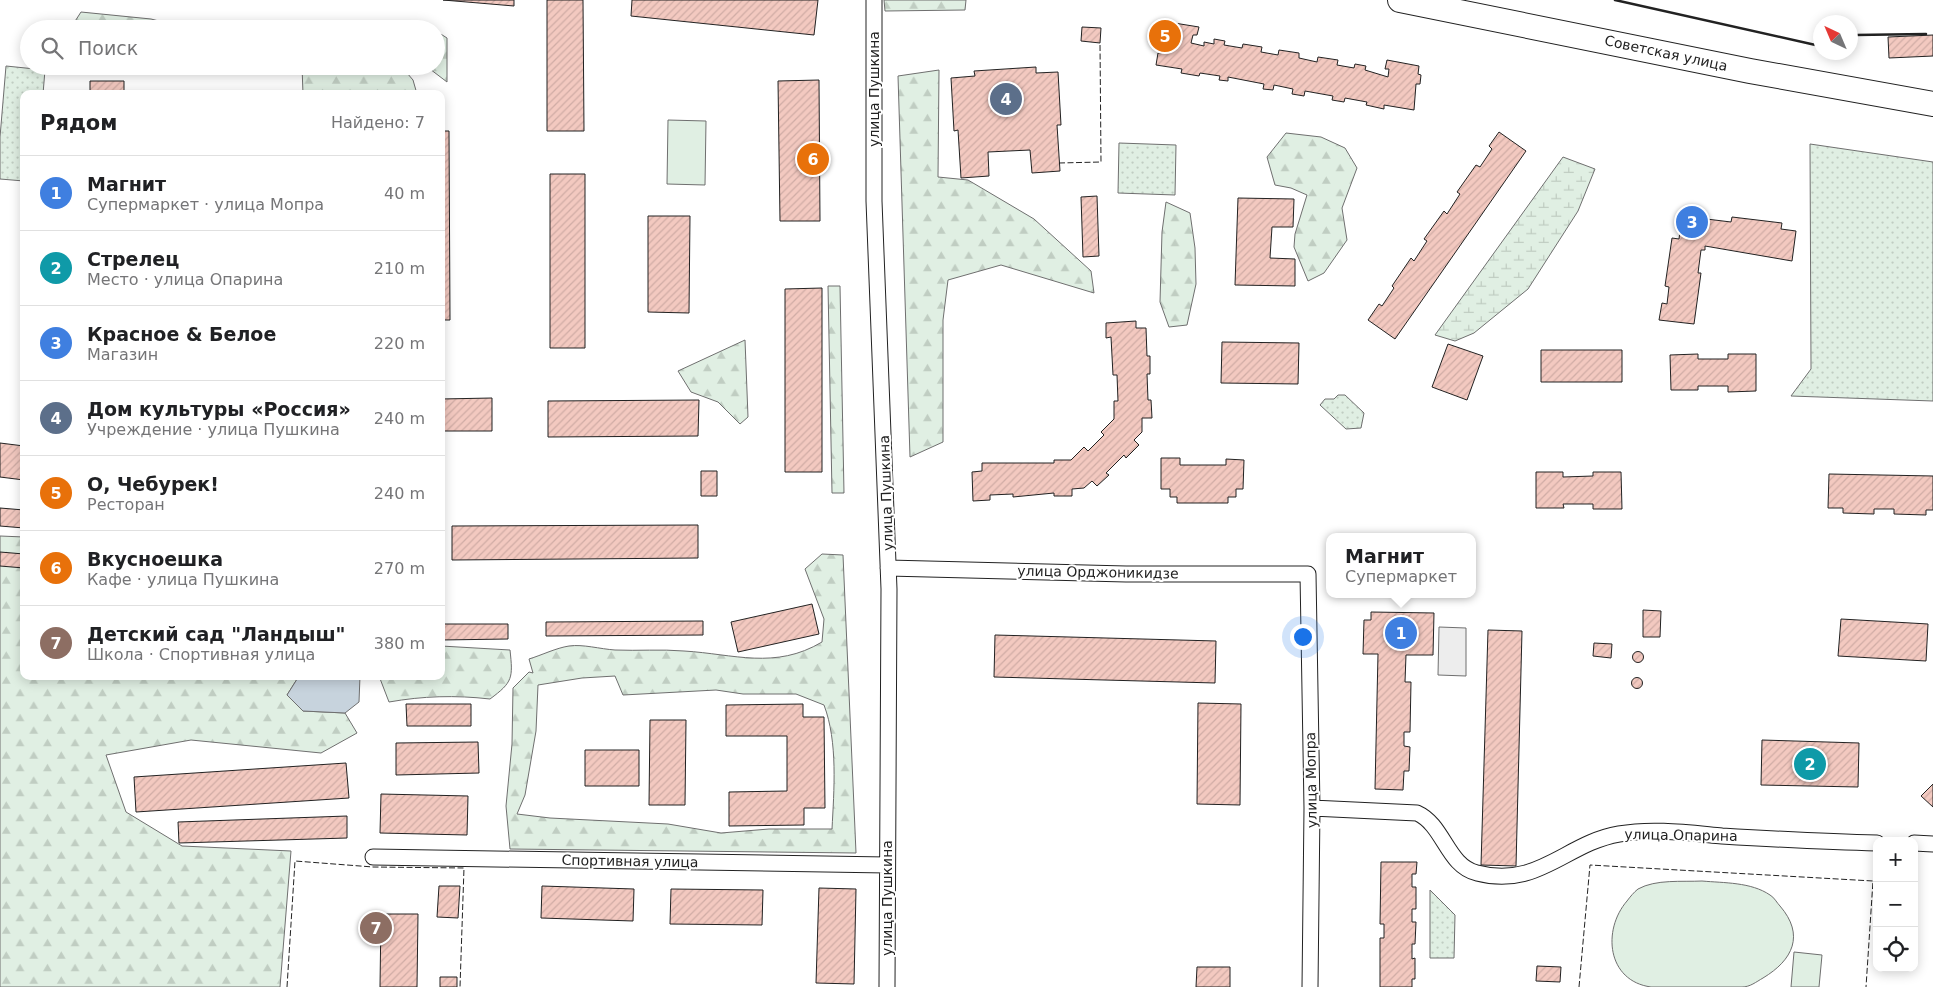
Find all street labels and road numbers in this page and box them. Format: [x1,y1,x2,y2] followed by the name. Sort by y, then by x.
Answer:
[866,31,882,147] street label: улица Пушкина
[1603,32,1729,74] street label: Советская улица
[876,435,896,551] street label: улица Пушкина
[1017,563,1179,581] street label: улица Орджоникидзе
[1302,732,1320,828] street label: улица Мопра
[1624,826,1738,844] street label: улица Опарина
[879,840,895,956] street label: улица Пушкина
[561,852,699,870] street label: Спортивная улица

